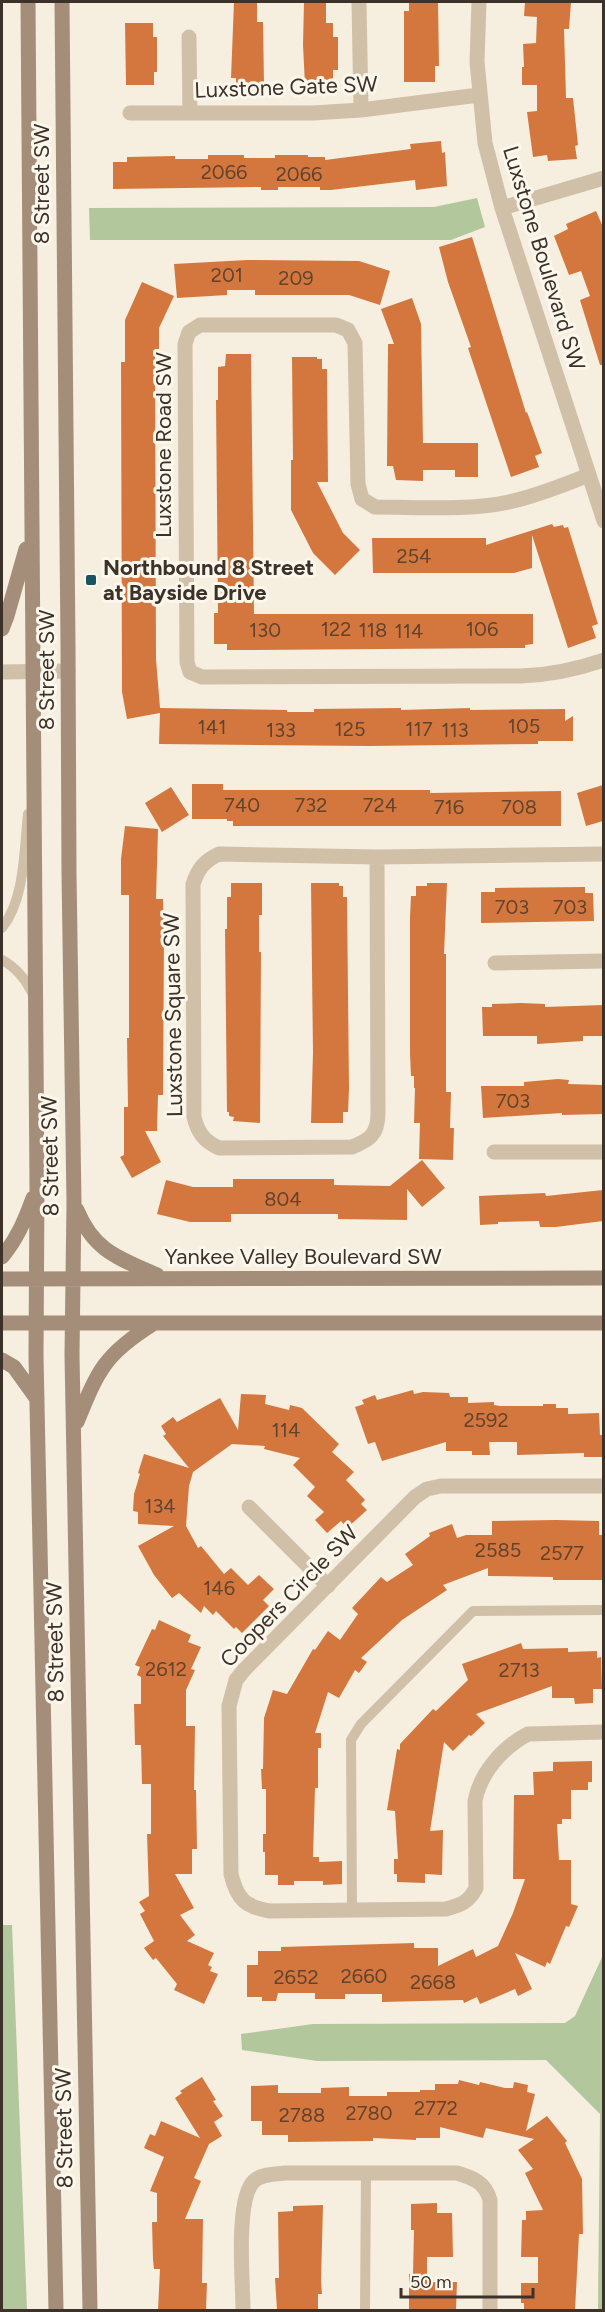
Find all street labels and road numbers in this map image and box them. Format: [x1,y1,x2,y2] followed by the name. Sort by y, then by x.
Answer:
[194,70,378,104] street label: Luxstone Gate SW
[28,124,55,244] street label: 8 Street SW
[497,143,591,373] street label: Luxstone Boulevard SW
[150,352,177,538] street label: Luxstone Road SW
[33,610,60,730] street label: 8 Street SW
[158,913,188,1117] street label: Luxstone Square SW
[35,1095,65,1217] street label: 8 Street SW
[164,1243,442,1270] street label: Yankee Valley Boulevard SW
[214,1519,364,1673] street label: Coopers Circle SW
[40,1581,70,1703] street label: 8 Street SW
[49,2067,79,2189] street label: 8 Street SW

